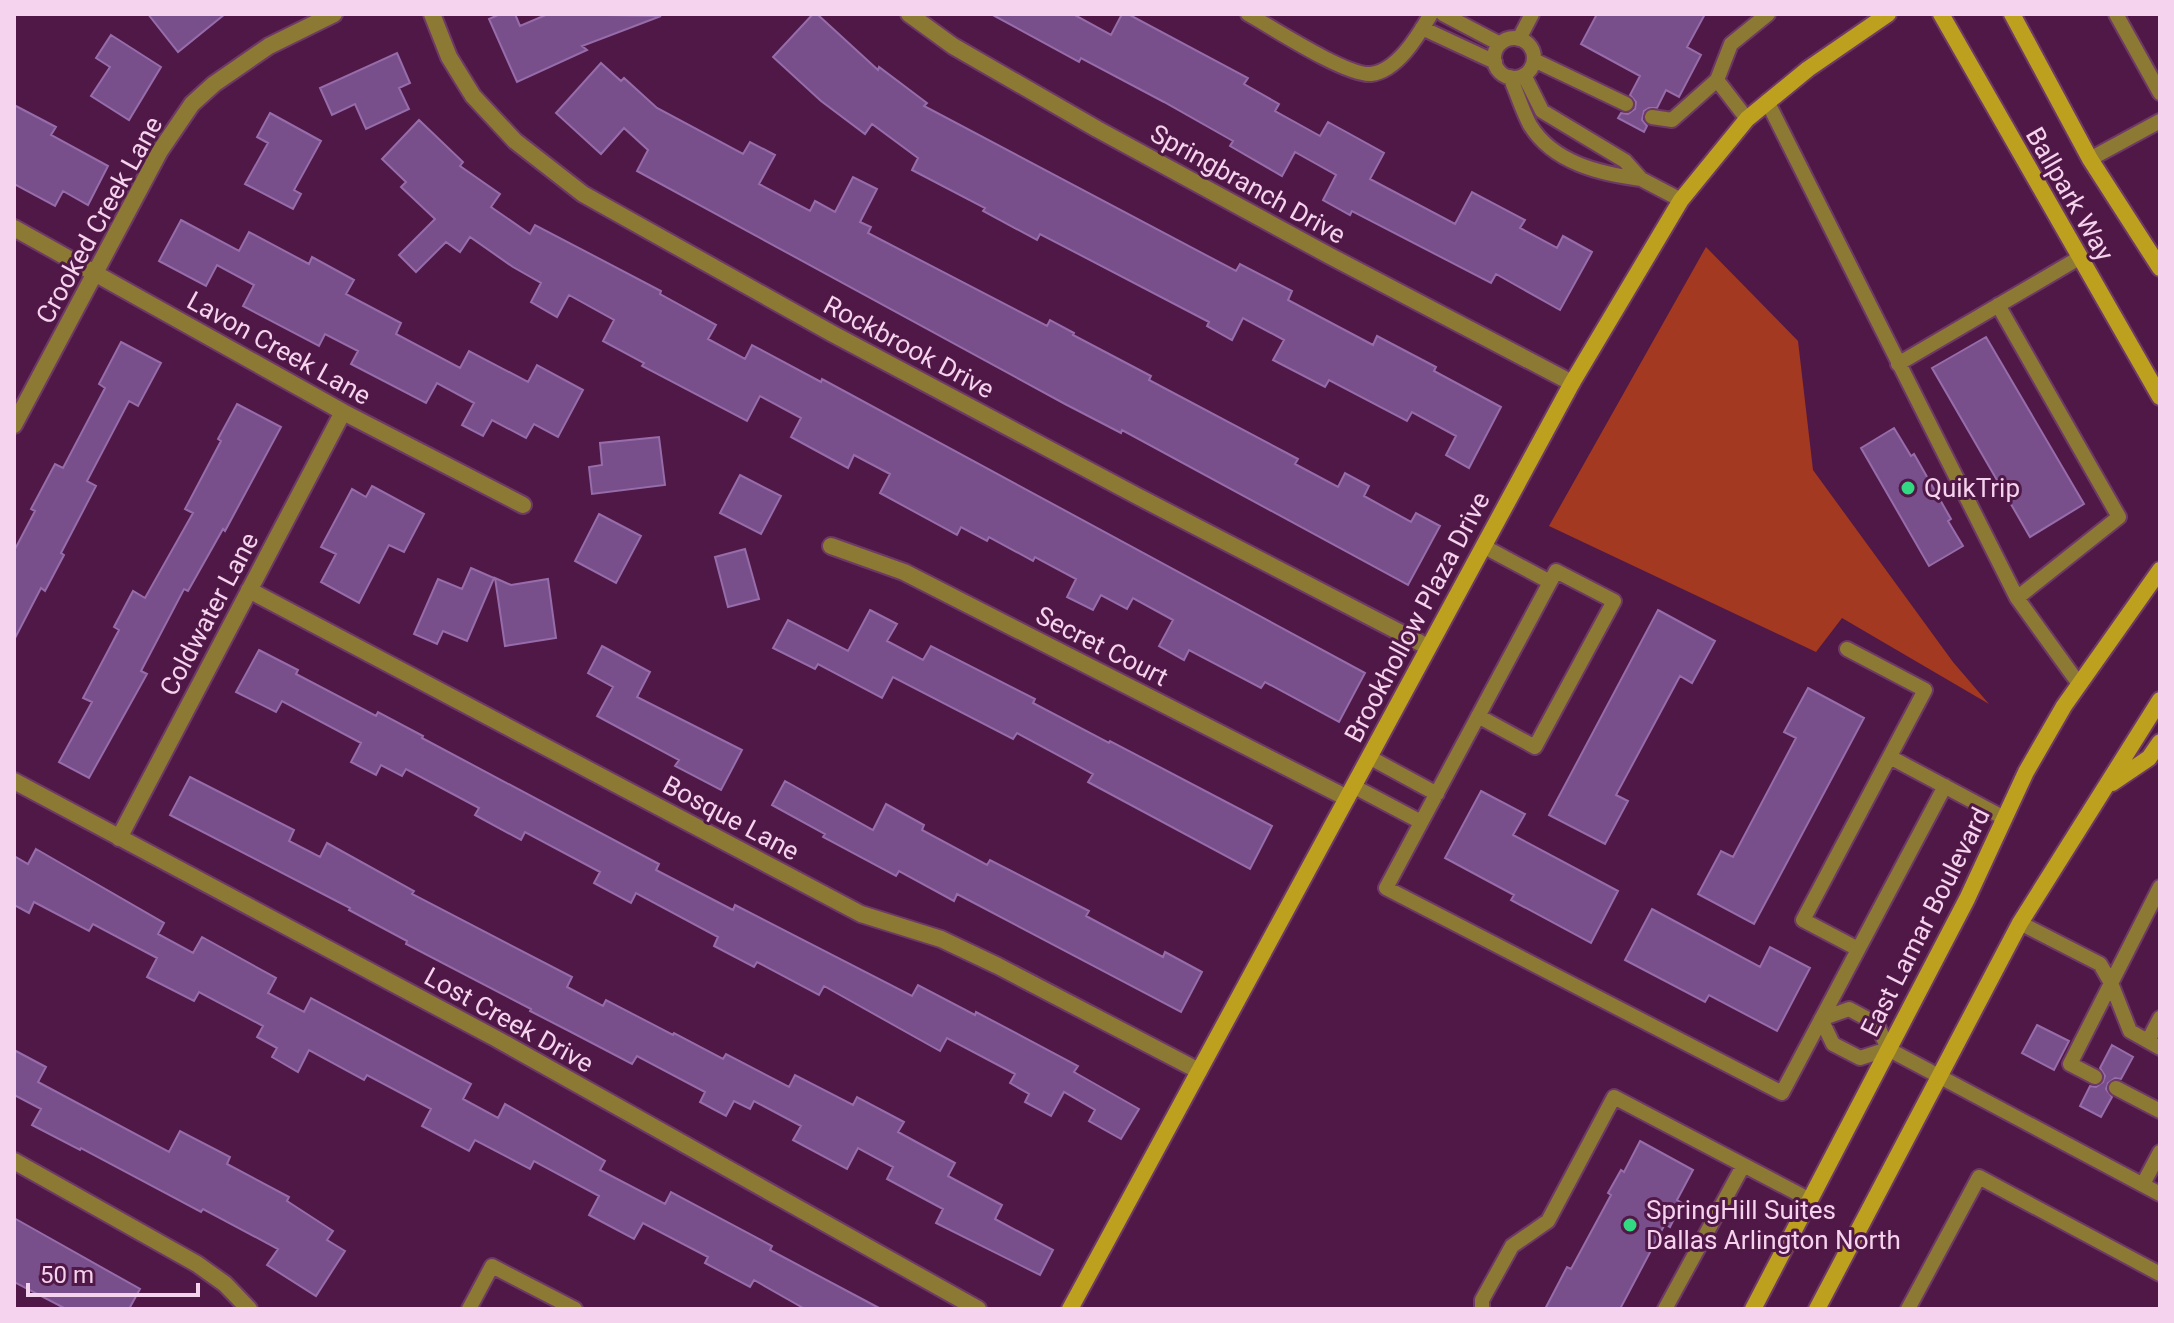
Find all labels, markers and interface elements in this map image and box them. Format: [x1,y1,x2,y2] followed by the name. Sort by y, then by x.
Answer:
[30,111,168,329] street label: Crooked Creek Lane
[1145,118,1351,250] street label: Springbranch Drive
[2020,122,2120,266] street label: Ballpark Way
[182,285,376,411] street label: Lavon Creek Lane
[819,290,999,404] street label: Rockbrook Drive
[1924,473,2020,503] place label: QuikTrip
[1899,479,1917,497] marker: QuikTrip
[1338,487,1496,747] street label: Brookhollow Plaza Drive
[153,527,265,701] street label: Coldwater Lane
[1031,600,1173,692] street label: Secret Court
[658,770,804,866] street label: Bosque Lane
[1854,803,1996,1041] street label: East Lamar Boulevard
[419,961,599,1079] street label: Lost Creek Drive
[1646,1195,1901,1255] place label: SpringHill Suites Dallas Arlington North
[1621,1216,1639,1234] marker: SpringHill Suites Dallas Arlington North
[28,1247,198,1297] scale bar
[40,1261,94,1289] text: 50 m

